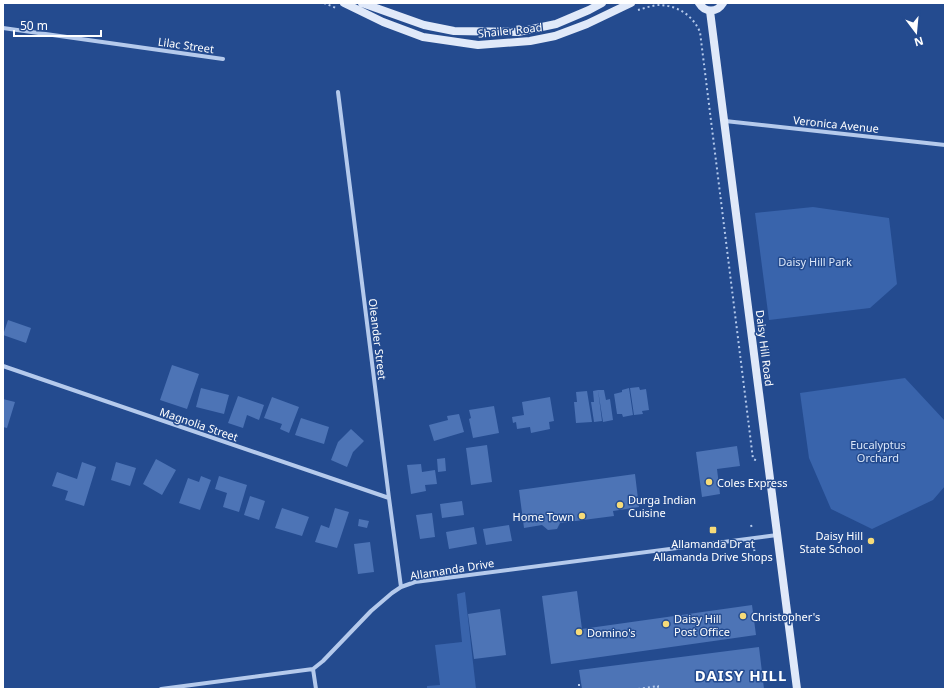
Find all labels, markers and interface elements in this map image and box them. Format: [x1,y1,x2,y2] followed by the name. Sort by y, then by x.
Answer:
[14,12,101,38] scale bar
[896,12,936,52] north arrow
[20,17,48,34] text: 50 m
[477,19,543,41] street label: Shailer Road
[157,34,215,56] street label: Lilac Street
[913,34,925,51] text: N
[792,112,880,136] street label: Veronica Avenue
[778,254,852,269] park label: Daisy Hill Park
[366,298,390,380] street label: Oleander Street
[753,309,777,387] street label: Daisy Hill Road
[158,404,240,444] street label: Magnolia Street
[850,437,906,465] park label: Eucalyptus Orchard
[717,475,788,490] place label: Coles Express
[704,477,714,487] marker: Coles Express
[628,492,696,520] place label: Durga Indian Cuisine
[615,500,625,510] marker: Durga Indian Cuisine
[513,509,574,524] place label: Home Town
[577,511,587,521] marker: Home Town
[708,525,718,535] marker: Allamanda Dr at Allamanda Drive Shops
[800,528,863,556] place label: Daisy Hill State School
[653,536,773,564] place label: Allamanda Dr at Allamanda Drive Shops
[866,536,876,546] marker: Daisy Hill State School
[409,555,495,583] street label: Allamanda Drive
[751,609,820,624] place label: Christopher's
[674,611,730,639] place label: Daisy Hill Post Office
[738,611,748,621] marker: Christopher's
[661,619,671,629] marker: Daisy Hill Post Office
[587,625,636,640] place label: Domino's
[574,627,584,637] marker: Domino's
[695,665,787,685] district label: DAISY HILL

